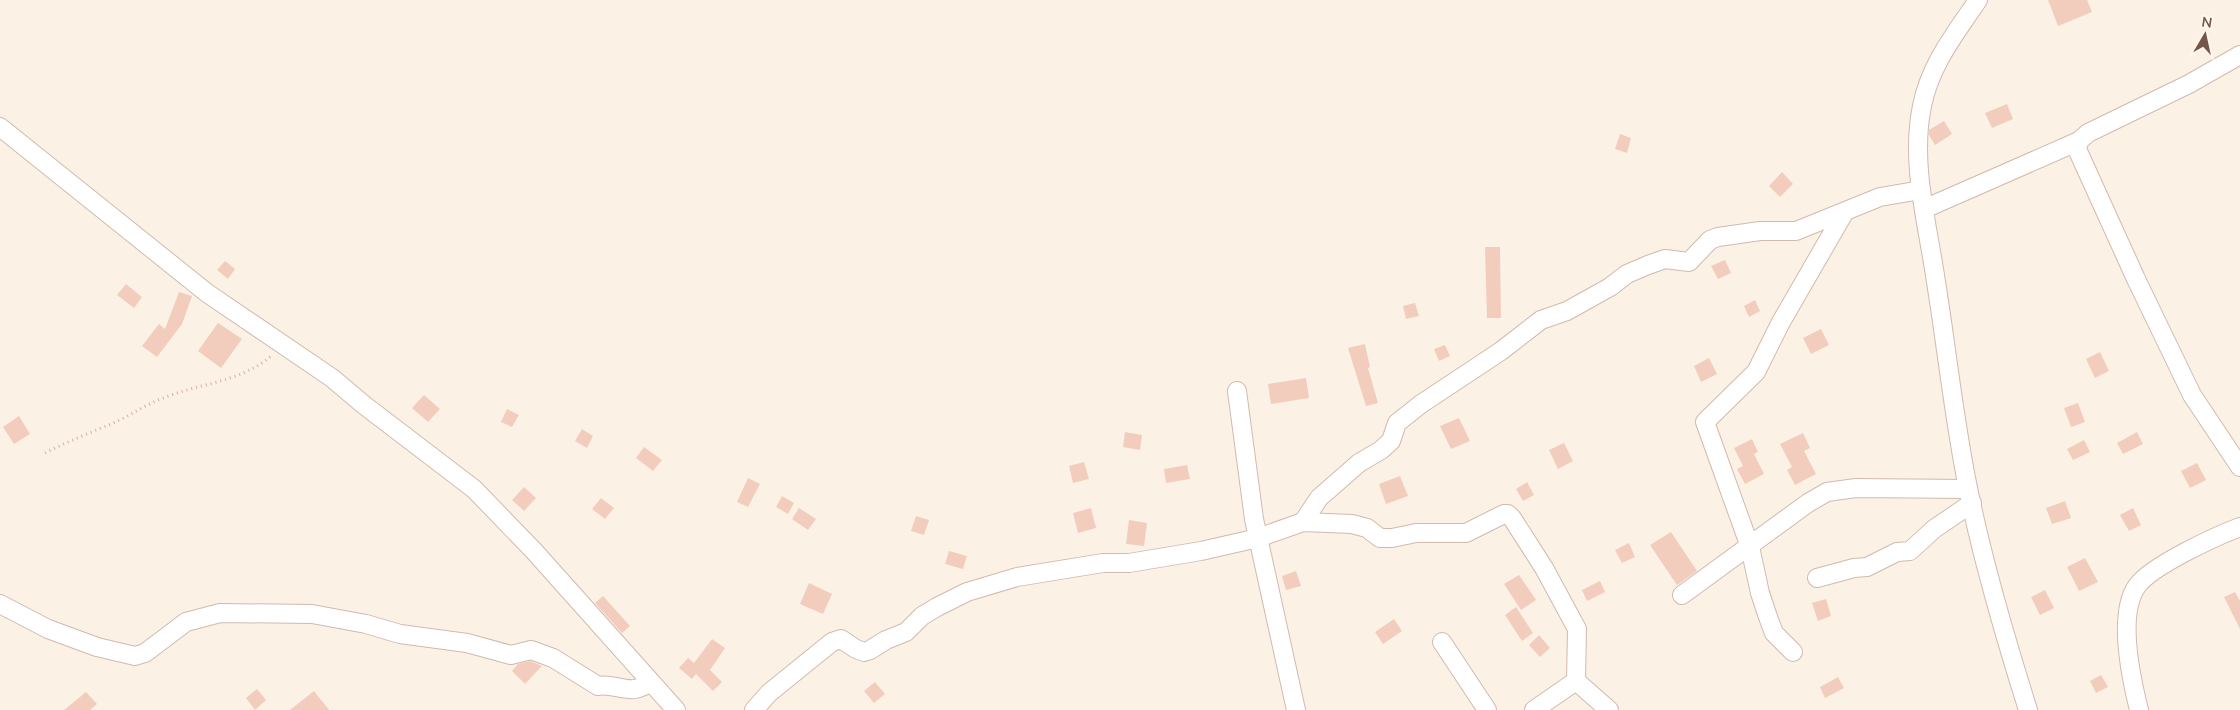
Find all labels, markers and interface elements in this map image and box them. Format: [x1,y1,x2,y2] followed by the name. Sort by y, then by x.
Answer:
[2180,10,2230,60] north arrow
[2200,12,2214,33] text: N

